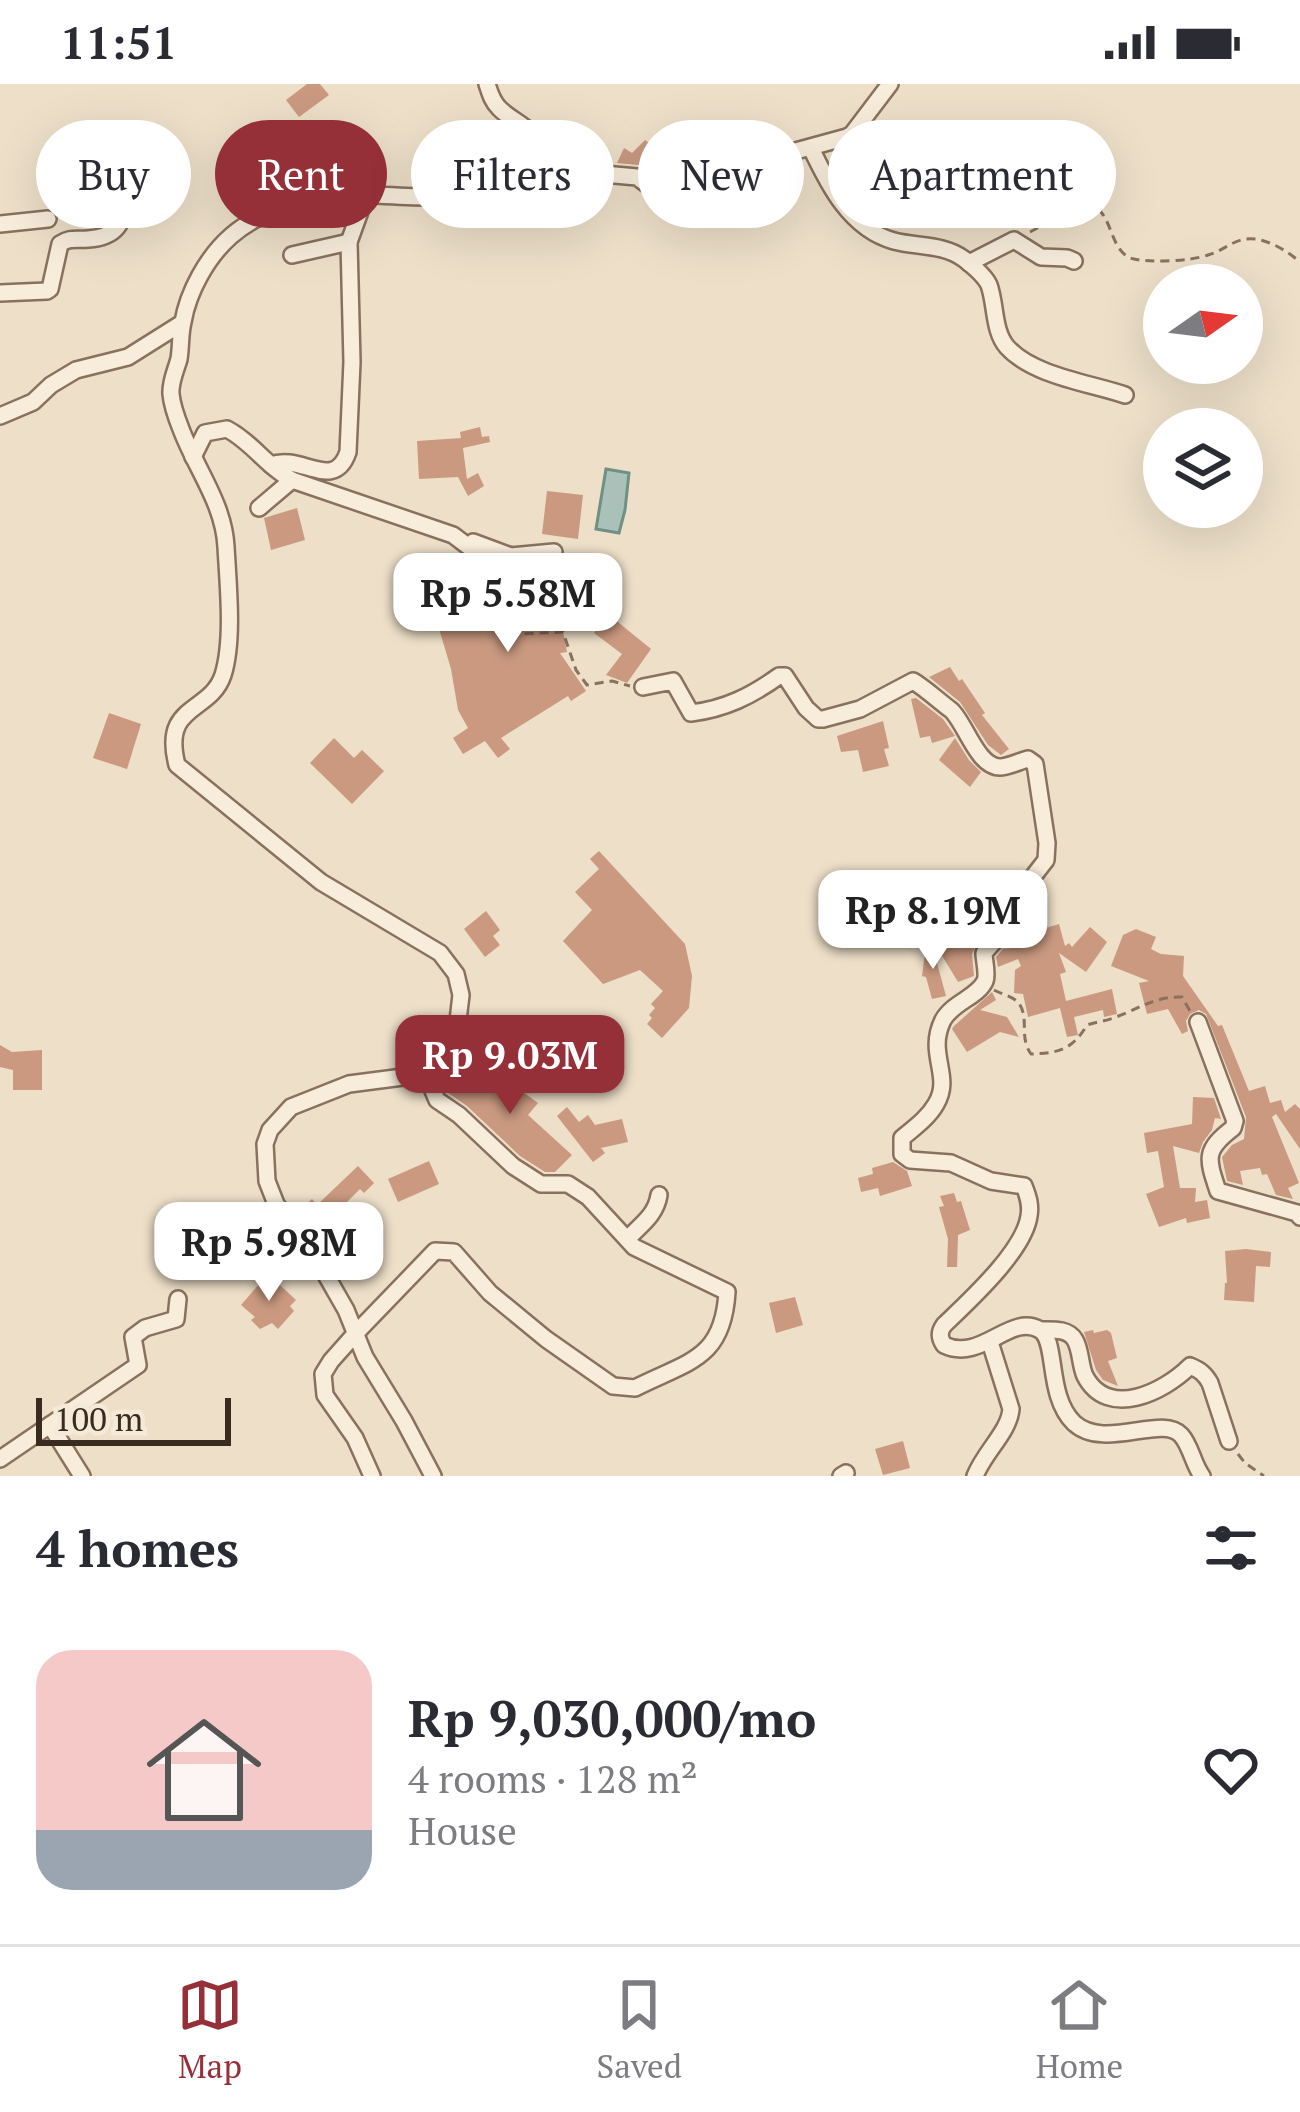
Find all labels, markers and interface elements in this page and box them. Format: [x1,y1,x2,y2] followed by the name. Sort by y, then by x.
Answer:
[60,12,177,72] text: 11:51
[36,120,191,228] chip: Buy
[215,120,387,228] chip: Rent
[411,120,614,228] chip: Filters
[638,120,804,228] chip: New
[828,120,1116,228] chip: Apartment
[1143,264,1263,384] north arrow
[1143,264,1263,528] map controls
[1143,408,1263,528] button: layers
[384,553,632,655] pin: Rp 5.58M
[420,566,596,618] text: Rp 5.58M
[809,870,1057,972] pin: Rp 8.19M
[845,883,1021,935] text: Rp 8.19M
[386,1015,634,1117] pin: Rp 9.03M
[422,1028,598,1080] text: Rp 9.03M
[145,1202,393,1304] pin: Rp 5.98M
[181,1215,357,1267] text: Rp 5.98M
[36,1392,231,1445] scale bar
[54,1397,143,1440] text: 100 m
[36,1514,239,1582] text: 4 homes
[1198,1515,1264,1581] icon: filters
[408,1684,816,1752] text: Rp 9,030,000/mo
[132,1698,276,1842] icon: home
[1198,1737,1264,1803] icon: heart
[408,1752,698,1804] text: 4 rooms · 128 m²
[408,1804,517,1856] text: House
[177,1972,243,2087] tab: Map
[597,1972,682,2087] tab: Saved
[1036,1972,1123,2087] tab: Home

